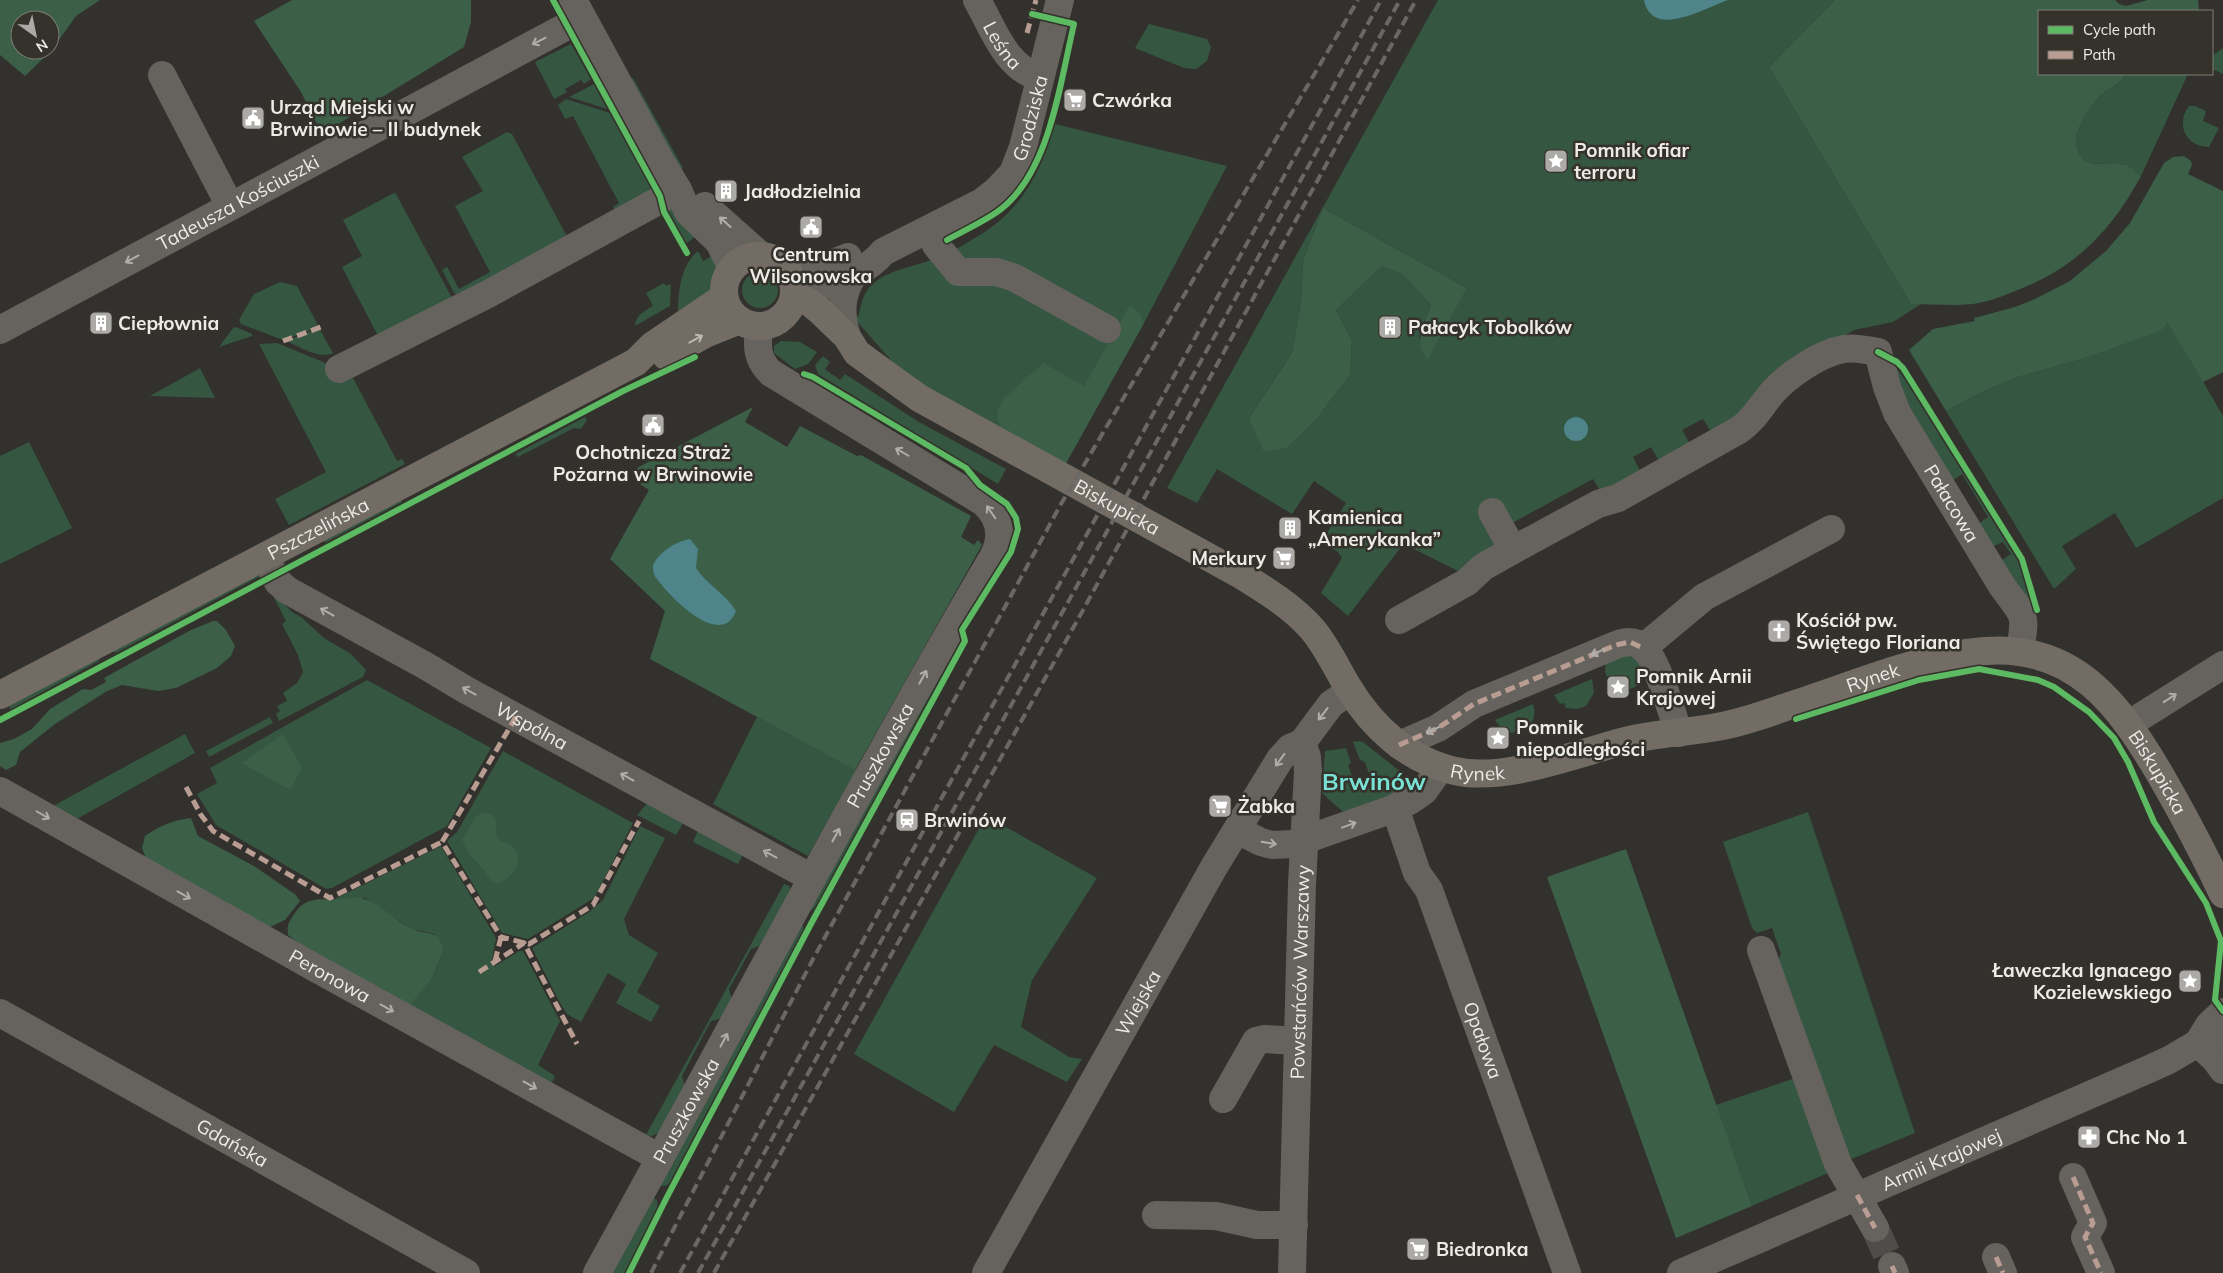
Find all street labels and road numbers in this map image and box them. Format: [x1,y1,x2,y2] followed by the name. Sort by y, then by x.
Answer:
[978,17,1027,75] street label: Leśna
[1007,73,1053,165] street label: Grodziska
[153,149,323,256] street label: Tadeusza Kościuszki
[1919,460,1985,547] street label: Pałacowa
[1070,474,1164,540] street label: Biskupicka
[263,492,373,565] street label: Pszczelińska
[1843,657,1902,698] street label: Rynek
[491,696,572,755] street label: Wspólna
[841,699,919,812] street label: Pruszkowska
[2123,725,2192,819] street label: Biskupicka
[1448,758,1506,786] street label: Rynek
[1285,864,1315,1080] street label: Powstańców Warszawy
[285,944,375,1008] street label: Peronowa
[1110,966,1166,1040] street label: Wiejska
[1458,998,1508,1082] street label: Opałowa
[648,1054,724,1168] street label: Pruszkowska
[192,1113,272,1172] street label: Gdańska
[1878,1123,2005,1196] street label: Armii Krajowej

